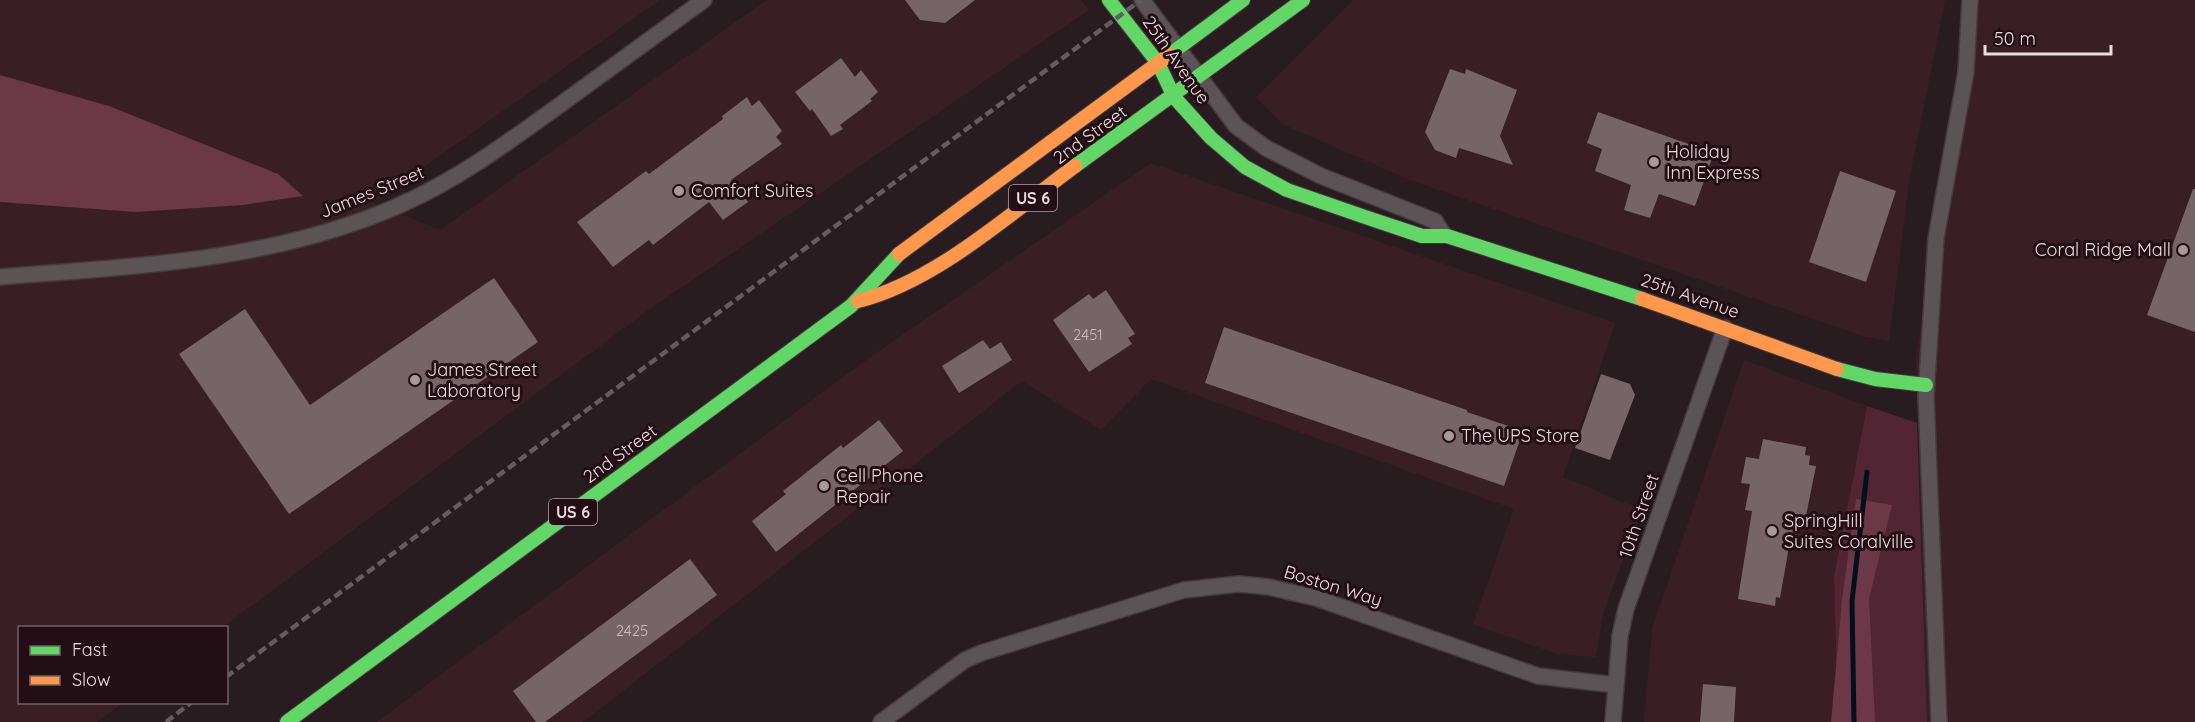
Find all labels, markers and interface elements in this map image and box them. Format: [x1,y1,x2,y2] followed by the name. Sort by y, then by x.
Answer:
[1138,11,1215,108] street label: 25th Avenue
[1985,18,2111,56] scale bar
[1994,27,2036,50] text: 50 m
[1048,100,1131,169] street label: 2nd Street
[1666,140,1760,184] place label: Holiday Inn Express
[1647,155,1661,169] marker: Holiday Inn Express
[316,160,427,223] street label: James Street
[691,179,814,202] place label: Comfort Suites
[672,184,686,198] marker: Comfort Suites
[1009,185,1057,211] road number: US 6
[2035,238,2171,261] place label: Coral Ridge Mall
[2176,243,2190,257] marker: Coral Ridge Mall
[1638,268,1742,323] street label: 25th Avenue
[1073,325,1103,344] house number: 2451
[427,358,537,402] place label: James Street Laboratory
[408,373,422,387] marker: James Street Laboratory
[578,419,661,488] street label: 2nd Street
[1461,424,1579,447] place label: The UPS Store
[1442,429,1456,443] marker: The UPS Store
[836,464,924,508] place label: Cell Phone Repair
[1613,471,1664,561] street label: 10th Street
[817,479,831,493] marker: Cell Phone Repair
[549,499,597,525] road number: US 6
[1784,509,1913,553] place label: SpringHill Suites Coralville
[1765,524,1779,538] marker: SpringHill Suites Coralville
[1281,560,1385,611] street label: Boston Way
[616,621,648,640] house number: 2425
[18,626,228,704] legend
[72,638,107,661] text: Fast
[72,668,110,691] text: Slow

